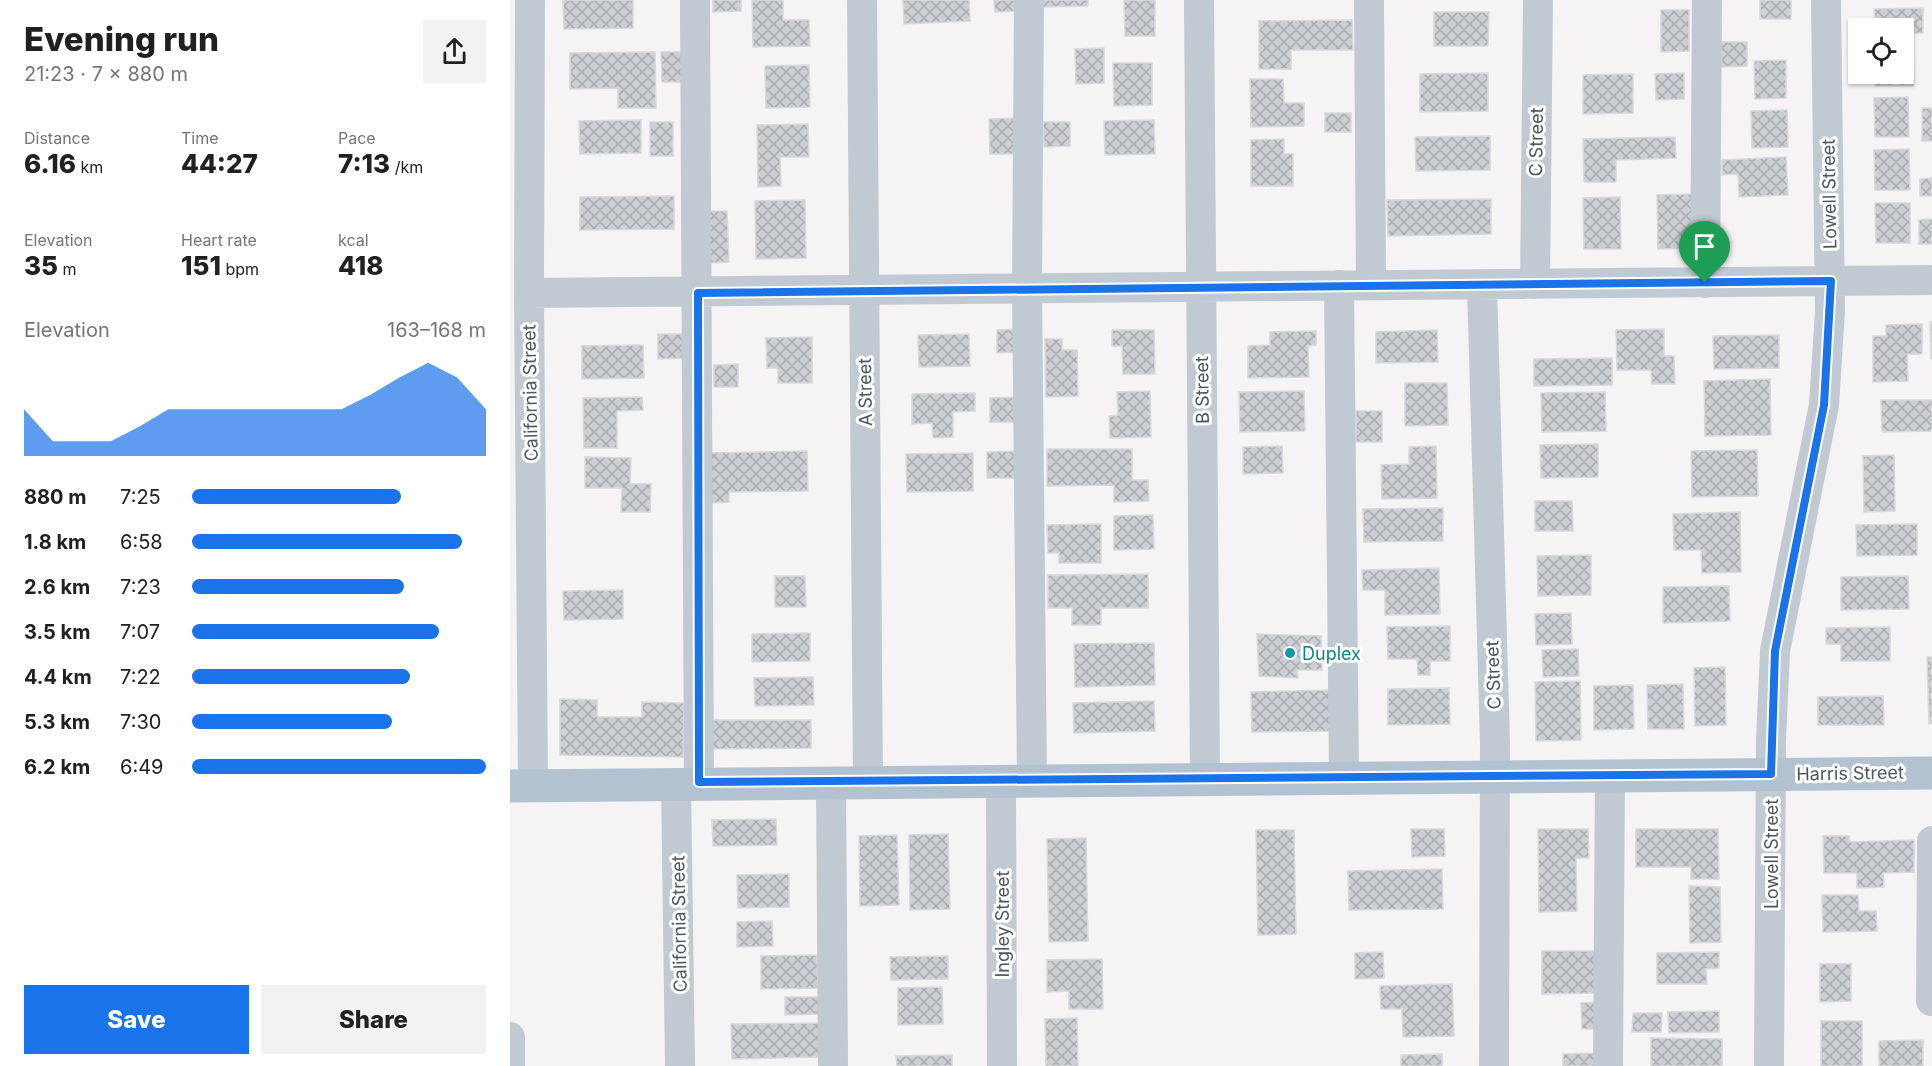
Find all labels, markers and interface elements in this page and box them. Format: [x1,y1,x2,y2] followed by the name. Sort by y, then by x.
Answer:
[1848,18,1914,84] map controls
[1848,18,1914,84] button: locate
[24,19,219,59] text: Evening run
[423,20,486,83] button: share
[24,62,188,86] text: 21:23 · 7 × 880 m
[1525,107,1547,177] street label: C Street
[24,128,90,148] text: Distance
[181,128,219,148] text: Time
[338,128,376,148] text: Pace
[1818,139,1840,249] street label: Lowell Street
[24,148,76,179] text: 6.16
[181,148,258,179] text: 44:27
[338,148,390,179] text: 7:13
[76,157,103,177] text: km
[390,157,423,177] text: /km
[1679,221,1730,283] pin
[24,230,93,250] text: Elevation
[181,230,257,250] text: Heart rate
[338,230,369,250] text: kcal
[1688,230,1721,263] icon: arrive
[24,250,58,281] text: 35
[181,250,221,281] text: 151
[338,250,383,281] text: 418
[58,259,77,279] text: m
[221,259,259,279] text: bpm
[24,318,110,342] text: Elevation
[387,318,486,342] text: 163–168 m
[518,324,542,462] street label: California Street
[1191,356,1213,424] street label: B Street
[854,358,876,426] street label: A Street
[24,485,87,509] text: 880 m
[120,485,161,509] text: 7:25
[24,530,86,554] text: 1.8 km
[120,530,163,554] text: 6:58
[24,575,90,599] text: 2.6 km
[120,575,161,599] text: 7:23
[24,620,90,644] text: 3.5 km
[120,620,160,644] text: 7:07
[1481,640,1505,710] street label: C Street
[1302,643,1361,664] place label: Duplex
[1283,646,1297,660] marker: Duplex
[24,665,92,689] text: 4.4 km
[120,665,161,689] text: 7:22
[24,710,90,734] text: 5.3 km
[120,710,161,734] text: 7:30
[24,755,90,779] text: 6.2 km
[120,755,164,779] text: 6:49
[1796,762,1904,784] street label: Harris Street
[1761,799,1782,909] street label: Lowell Street
[667,855,691,993] street label: California Street
[992,870,1013,977] street label: Ingley Street
[24,985,249,1054] button: Save
[261,985,486,1054] button: Share

